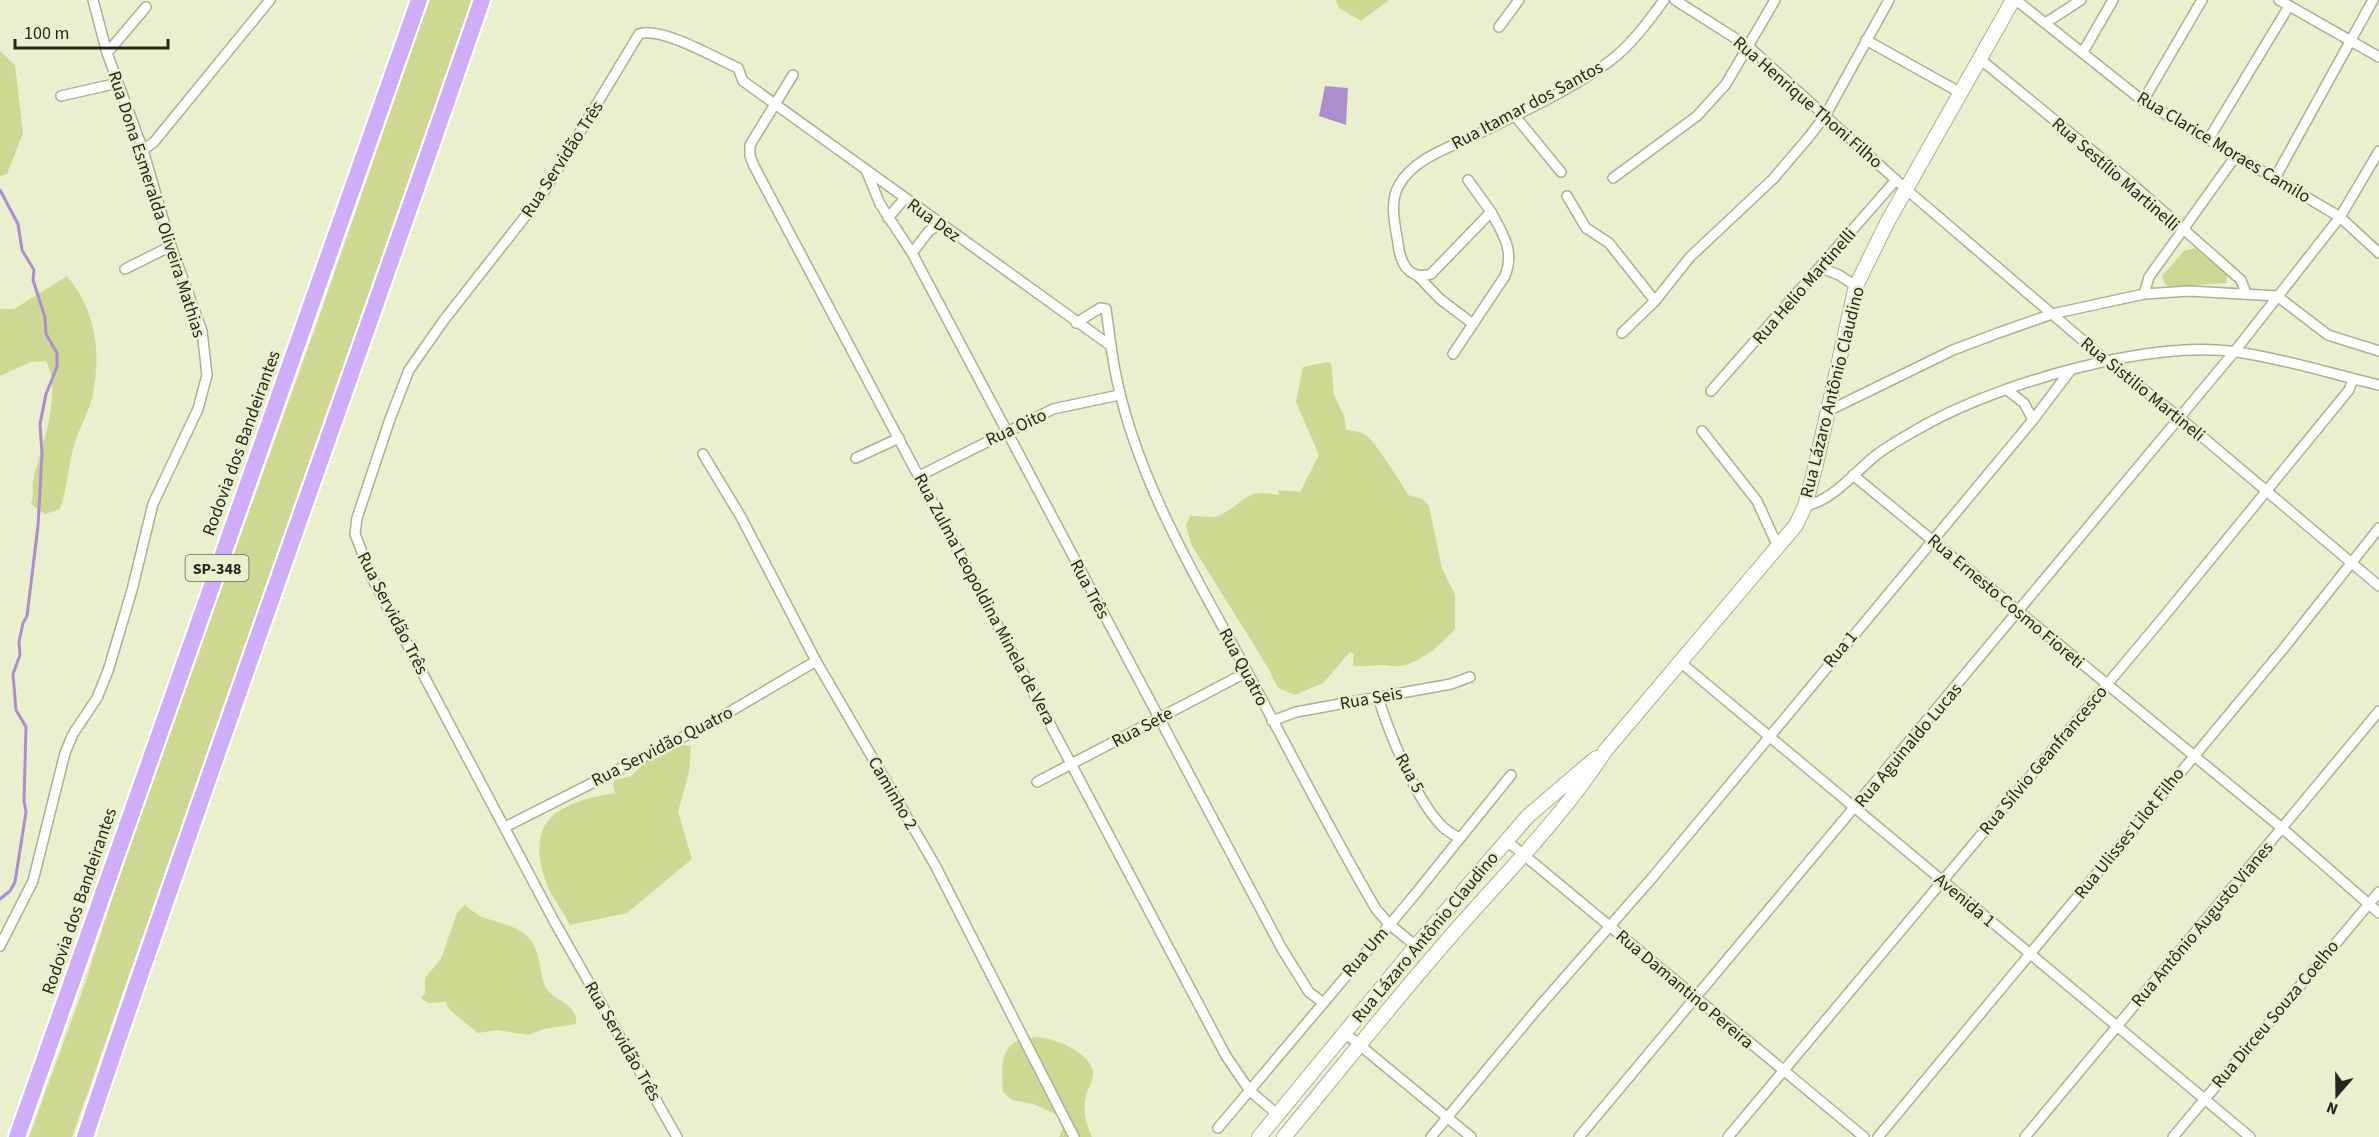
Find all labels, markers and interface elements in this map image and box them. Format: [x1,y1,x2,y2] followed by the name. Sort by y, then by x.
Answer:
[15,12,168,50] scale bar
[24,21,69,46] text: 100 m
[1727,30,1888,174] street label: Rua Henrique Thoni Filho
[1447,55,1608,156] street label: Rua Itamar dos Santos
[102,68,212,341] street label: Rua Dona Esmeralda Oliveira Mathias
[2132,86,2315,209] street label: Rua Clarice Moraes Camilo
[515,96,610,223] street label: Rua Servidão Três
[2046,112,2185,237] street label: Rua Sestílio Martinelli
[902,193,966,248] street label: Rua Dez
[1747,223,1862,350] street label: Rua Helio Martinelli
[1794,284,1871,500] street label: Rua Lázaro Antônio Claudino
[2075,331,2210,447] street label: Rua Sistilio Martineli
[196,347,287,539] street label: Rodovia dos Bandeirantes
[982,402,1051,452] street label: Rua Oito
[907,469,1062,729] street label: Rua Zulma Leopoldina Minela de Vera
[1922,528,2089,675] street label: Rua Ernesto Cosmo Fioreti
[351,548,434,679] street label: Rua Servidão Três
[186,555,248,581] road number: SP-348
[1063,555,1116,623] street label: Rua Três
[1213,624,1275,711] street label: Rua Quatro
[1817,625,1863,673] street label: Rua 1
[1849,678,1968,813] street label: Rua Aguinaldo Lucas
[1973,680,2113,840] street label: Rua Sílvio Geanfrancesco
[1338,681,1404,716] street label: Rua Seis
[587,700,737,793] street label: Rua Servidão Quatro
[1107,701,1177,754] street label: Rua Sete
[1389,749,1430,798] street label: Rua 5
[862,752,924,834] street label: Caminho 2
[2068,762,2190,904] street label: Rua Ulisses Lilot Filho
[36,805,123,998] street label: Rodovia dos Bandeirantes
[2126,836,2279,1013] street label: Rua Antônio Augusto Vianes
[1346,846,1505,1028] street label: Rua Lázaro Antônio Claudino
[1929,867,2001,933] street label: Avenida 1
[1337,922,1394,983] street label: Rua Um
[1610,924,1759,1055] street label: Rua Damantino Pereira
[2206,935,2345,1094] street label: Rua Dirceu Souza Coelho
[578,977,667,1106] street label: Rua Servidão Três
[2307,1065,2367,1125] north arrow
[2323,1096,2341,1120] text: N

